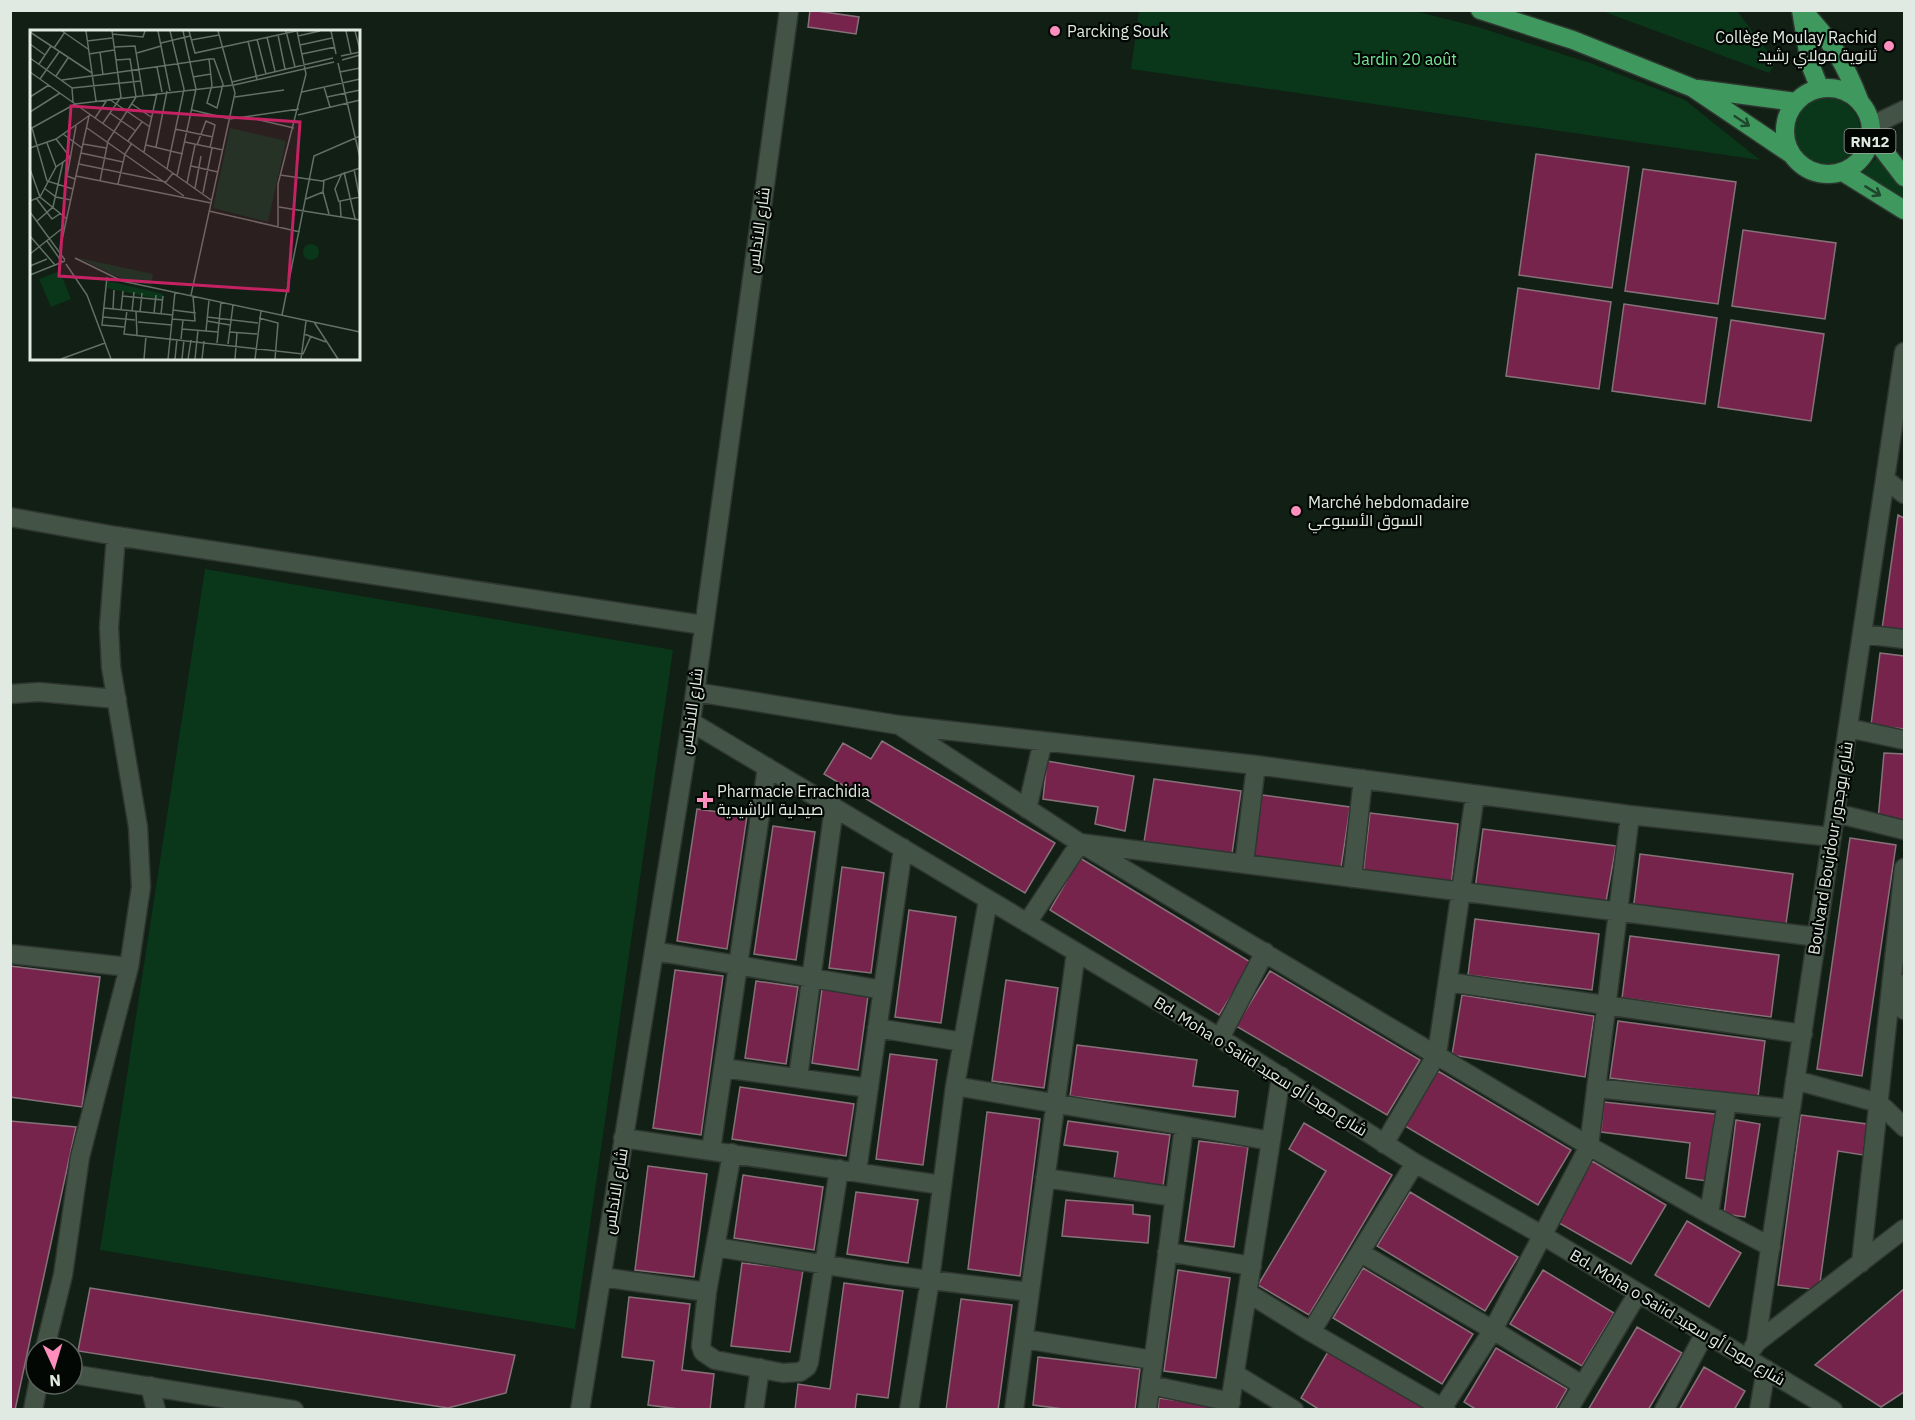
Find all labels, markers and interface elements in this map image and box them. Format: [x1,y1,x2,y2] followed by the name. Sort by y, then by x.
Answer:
[1067,21,1169,41] place label: Parcking Souk
[1048,24,1062,38] marker: Parcking Souk
[1715,27,1878,69] place label: Collège Moulay Rachid ثانوية مولاي رشيد
[30,30,360,360] inset map
[1882,39,1896,53] marker: Collège Moulay Rachid ثانوية مولاي رشيد
[1353,49,1457,69] park label: Jardin 20 août
[1733,115,1750,127] one-way arrow
[1844,129,1896,153] road number: RN12
[742,186,776,275] street label: شارع الاندلس
[1864,186,1881,198] one-way arrow
[1308,492,1470,534] place label: Marché hebdomadaire السوق الأسبوعي
[1289,504,1303,518] marker: Marché hebdomadaire السوق الأسبوعي
[675,667,709,756] street label: شارع الاندلس
[1803,740,1859,957] street label: Boulvard Boujdour شارع بوجدور
[717,781,870,819] place label: Pharmacie Errachidia صيدلية الراشيدية
[698,793,712,807] marker: Pharmacie Errachidia صيدلية الراشيدية
[1149,992,1371,1142] street label: Bd. Moha o Saiid شارع موحا أو سعيد
[598,1147,634,1236] street label: شارع الاندلس
[1566,1245,1789,1391] street label: Bd. Moha o Saiid شارع موحا أو سعيد
[24,1336,84,1396] north arrow
[49,1371,62,1391] text: N

